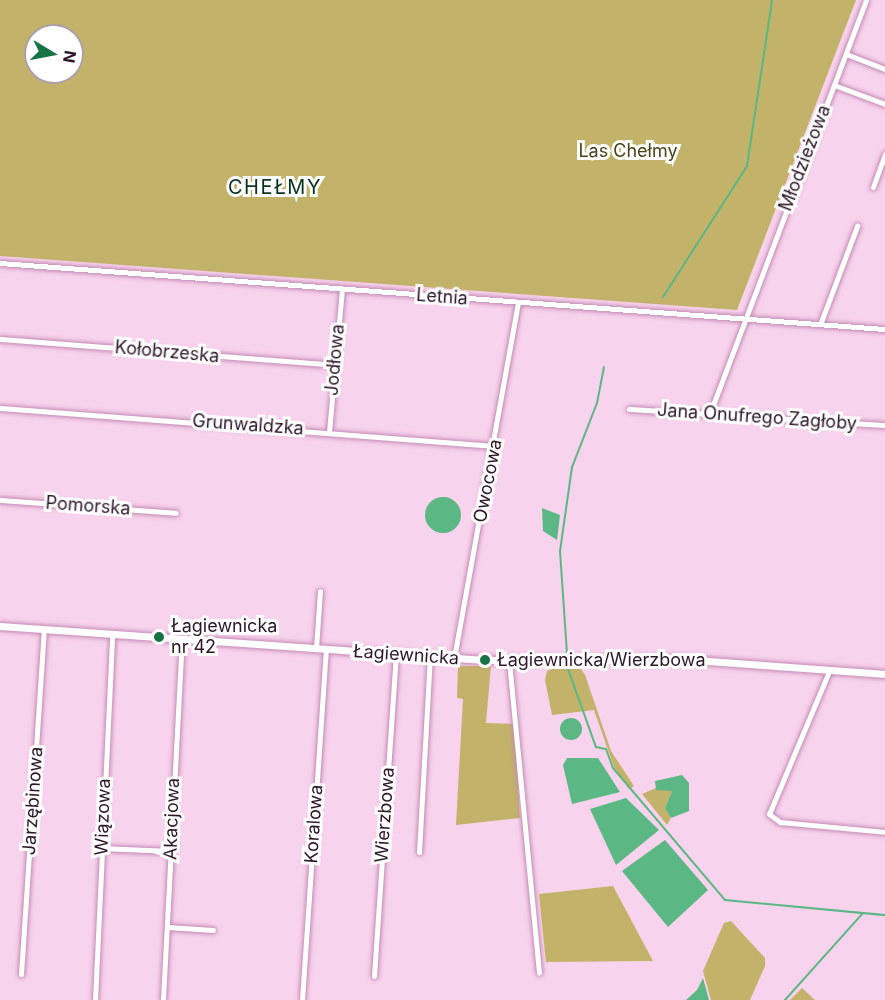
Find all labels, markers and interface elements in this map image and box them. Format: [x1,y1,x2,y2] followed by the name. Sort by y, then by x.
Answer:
[24,24,84,84] north arrow
[59,49,81,65] text: N
[775,102,835,214] street label: Młodzieżowa
[578,140,678,162] park label: Las Chełmy
[228,175,322,199] district label: CHEŁMY
[415,284,469,310] street label: Letnia
[321,323,349,397] street label: Jodłowa
[114,337,220,367] street label: Kołobrzeska
[656,399,858,435] street label: Jana Onufrego Zagłoby
[192,410,304,440] street label: Grunwaldzka
[469,437,507,525] street label: Owocowa
[45,492,131,520] street label: Pomorska
[171,616,277,658] place label: Łagiewnicka nr 42
[152,630,166,644] marker: Łagiewnicka nr 42
[352,641,460,669] street label: Łagiewnicka
[497,649,705,671] place label: Łagiewnicka/Wierzbowa
[478,653,492,667] marker: Łagiewnicka/Wierzbowa
[18,746,48,856] street label: Jarzębinowa
[371,767,399,863] street label: Wierzbowa
[160,777,184,861] street label: Akacjowa
[91,778,115,856] street label: Wiązowa
[300,784,328,864] street label: Koralowa

